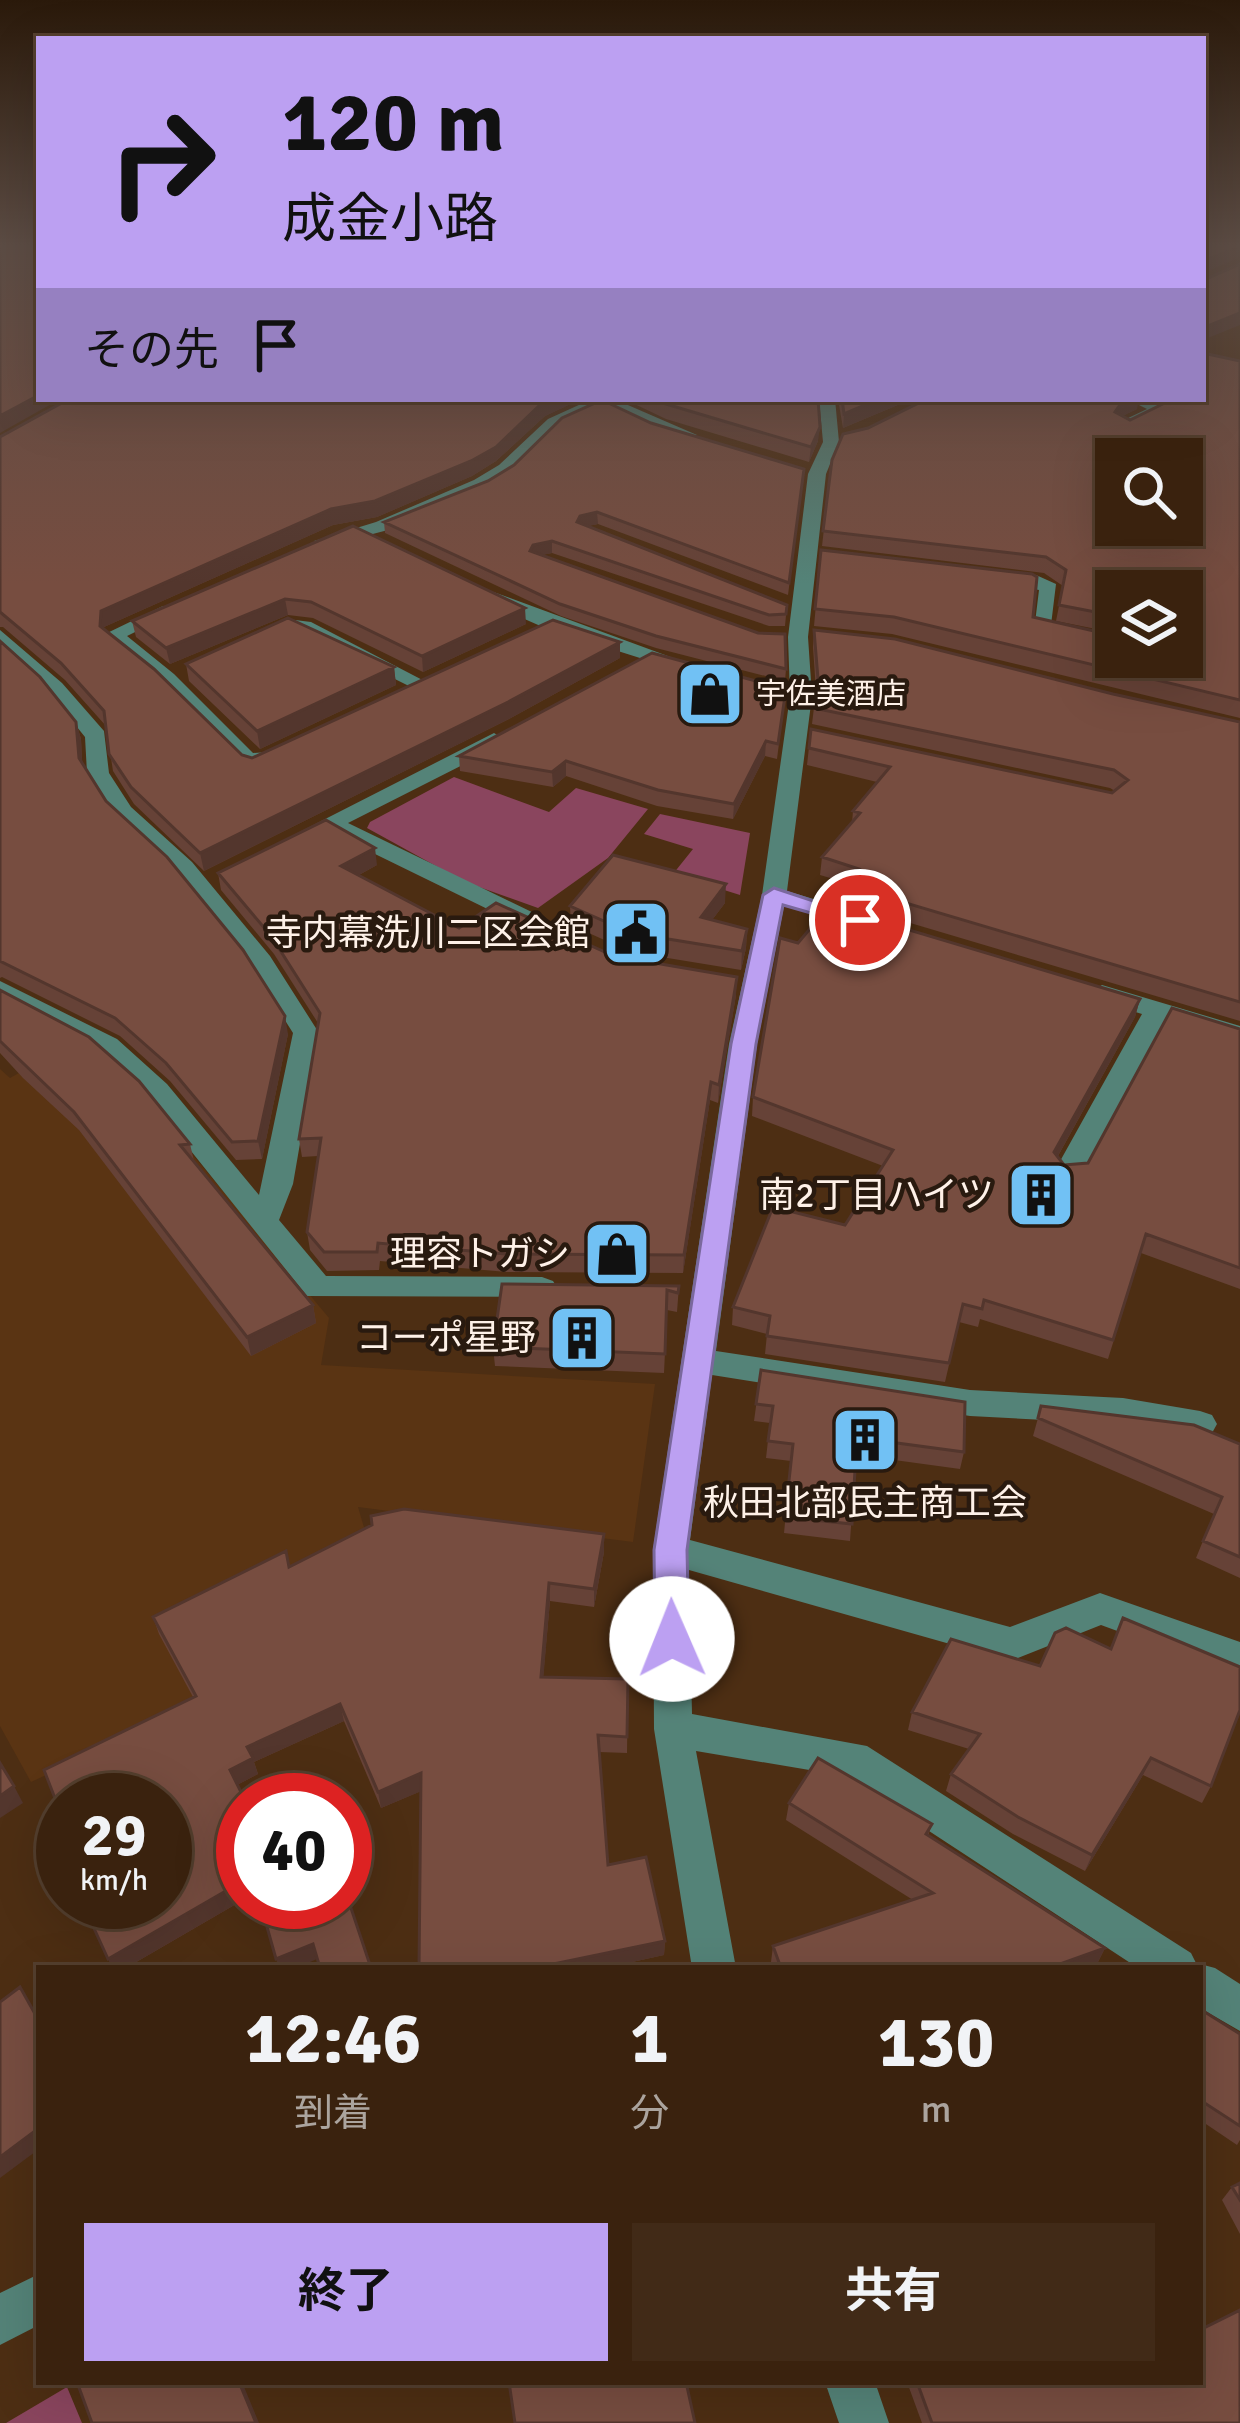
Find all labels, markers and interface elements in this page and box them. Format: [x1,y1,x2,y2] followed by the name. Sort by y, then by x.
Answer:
[282,71,504,175] text: 120 m
[84,84,240,240] icon: right
[282,186,498,253] text: 成金小路
[243,312,309,378] icon: arrive
[84,323,219,378] text: その先
[1095,438,1203,678] map controls
[1095,438,1203,546] button: search
[1095,570,1203,678] button: layers
[675,659,745,729] shop icon: 宇佐美酒店
[756,676,906,713] place label: 宇佐美酒店
[809,869,911,971] pin
[827,887,893,953] icon: arrive
[601,898,671,968] public building icon: 寺内幕洗川二区会館
[266,911,590,956] place label: 寺内幕洗川二区会館
[1006,1160,1076,1230] building icon: 南2丁目ハイツ
[759,1173,994,1218] place label: 南2丁目ハイツ
[582,1219,652,1289] shop icon: 理容トガシ
[390,1232,570,1277] place label: 理容トガシ
[547,1303,617,1373] building icon: コーポ星野
[356,1316,536,1361] place label: コーポ星野
[830,1405,900,1475] building icon: 秋田北部民主商工会
[703,1481,1027,1526] place label: 秋田北部民主商工会
[609,1576,735,1702] position arrow
[216,1773,372,1929] speed limit sign: 40
[82,1799,146,1873] text: 29
[80,1862,148,1899] text: km/h
[245,1994,421,2083] text: 12:46
[630,1994,669,2083] text: 1
[878,1998,994,2087] text: 130
[920,2085,952,2133] text: m
[294,2089,372,2137] text: 到着
[630,2089,669,2137] text: 分
[84,2223,608,2361] button: 終了
[632,2223,1155,2361] button: 共有

